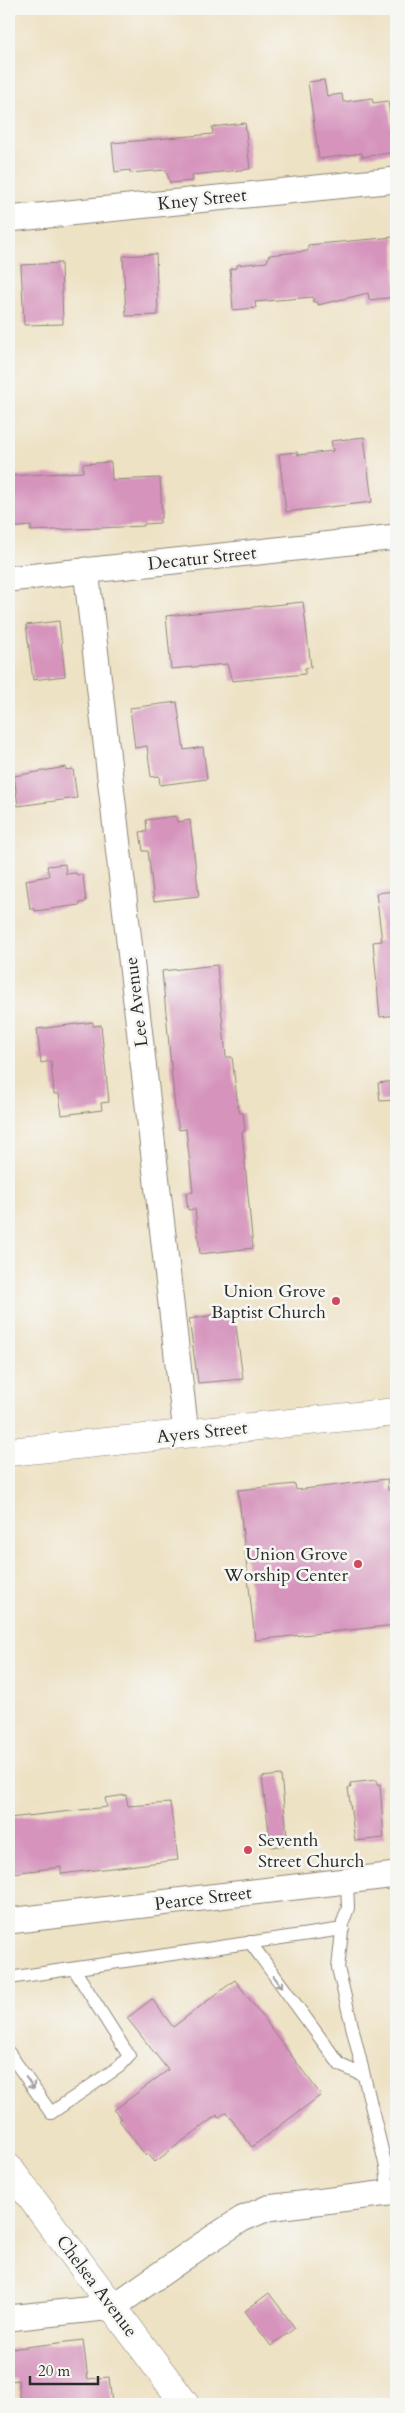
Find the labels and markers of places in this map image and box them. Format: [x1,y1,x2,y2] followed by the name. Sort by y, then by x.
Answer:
[211,1279,326,1325] place label: Union Grove Baptist Church
[330,1295,342,1307] marker: Union Grove Baptist Church
[223,1542,348,1588] place label: Union Grove Worship Center
[352,1558,364,1570] marker: Union Grove Worship Center
[258,1828,364,1874] place label: Seventh Street Church
[242,1844,254,1856] marker: Seventh Street Church

